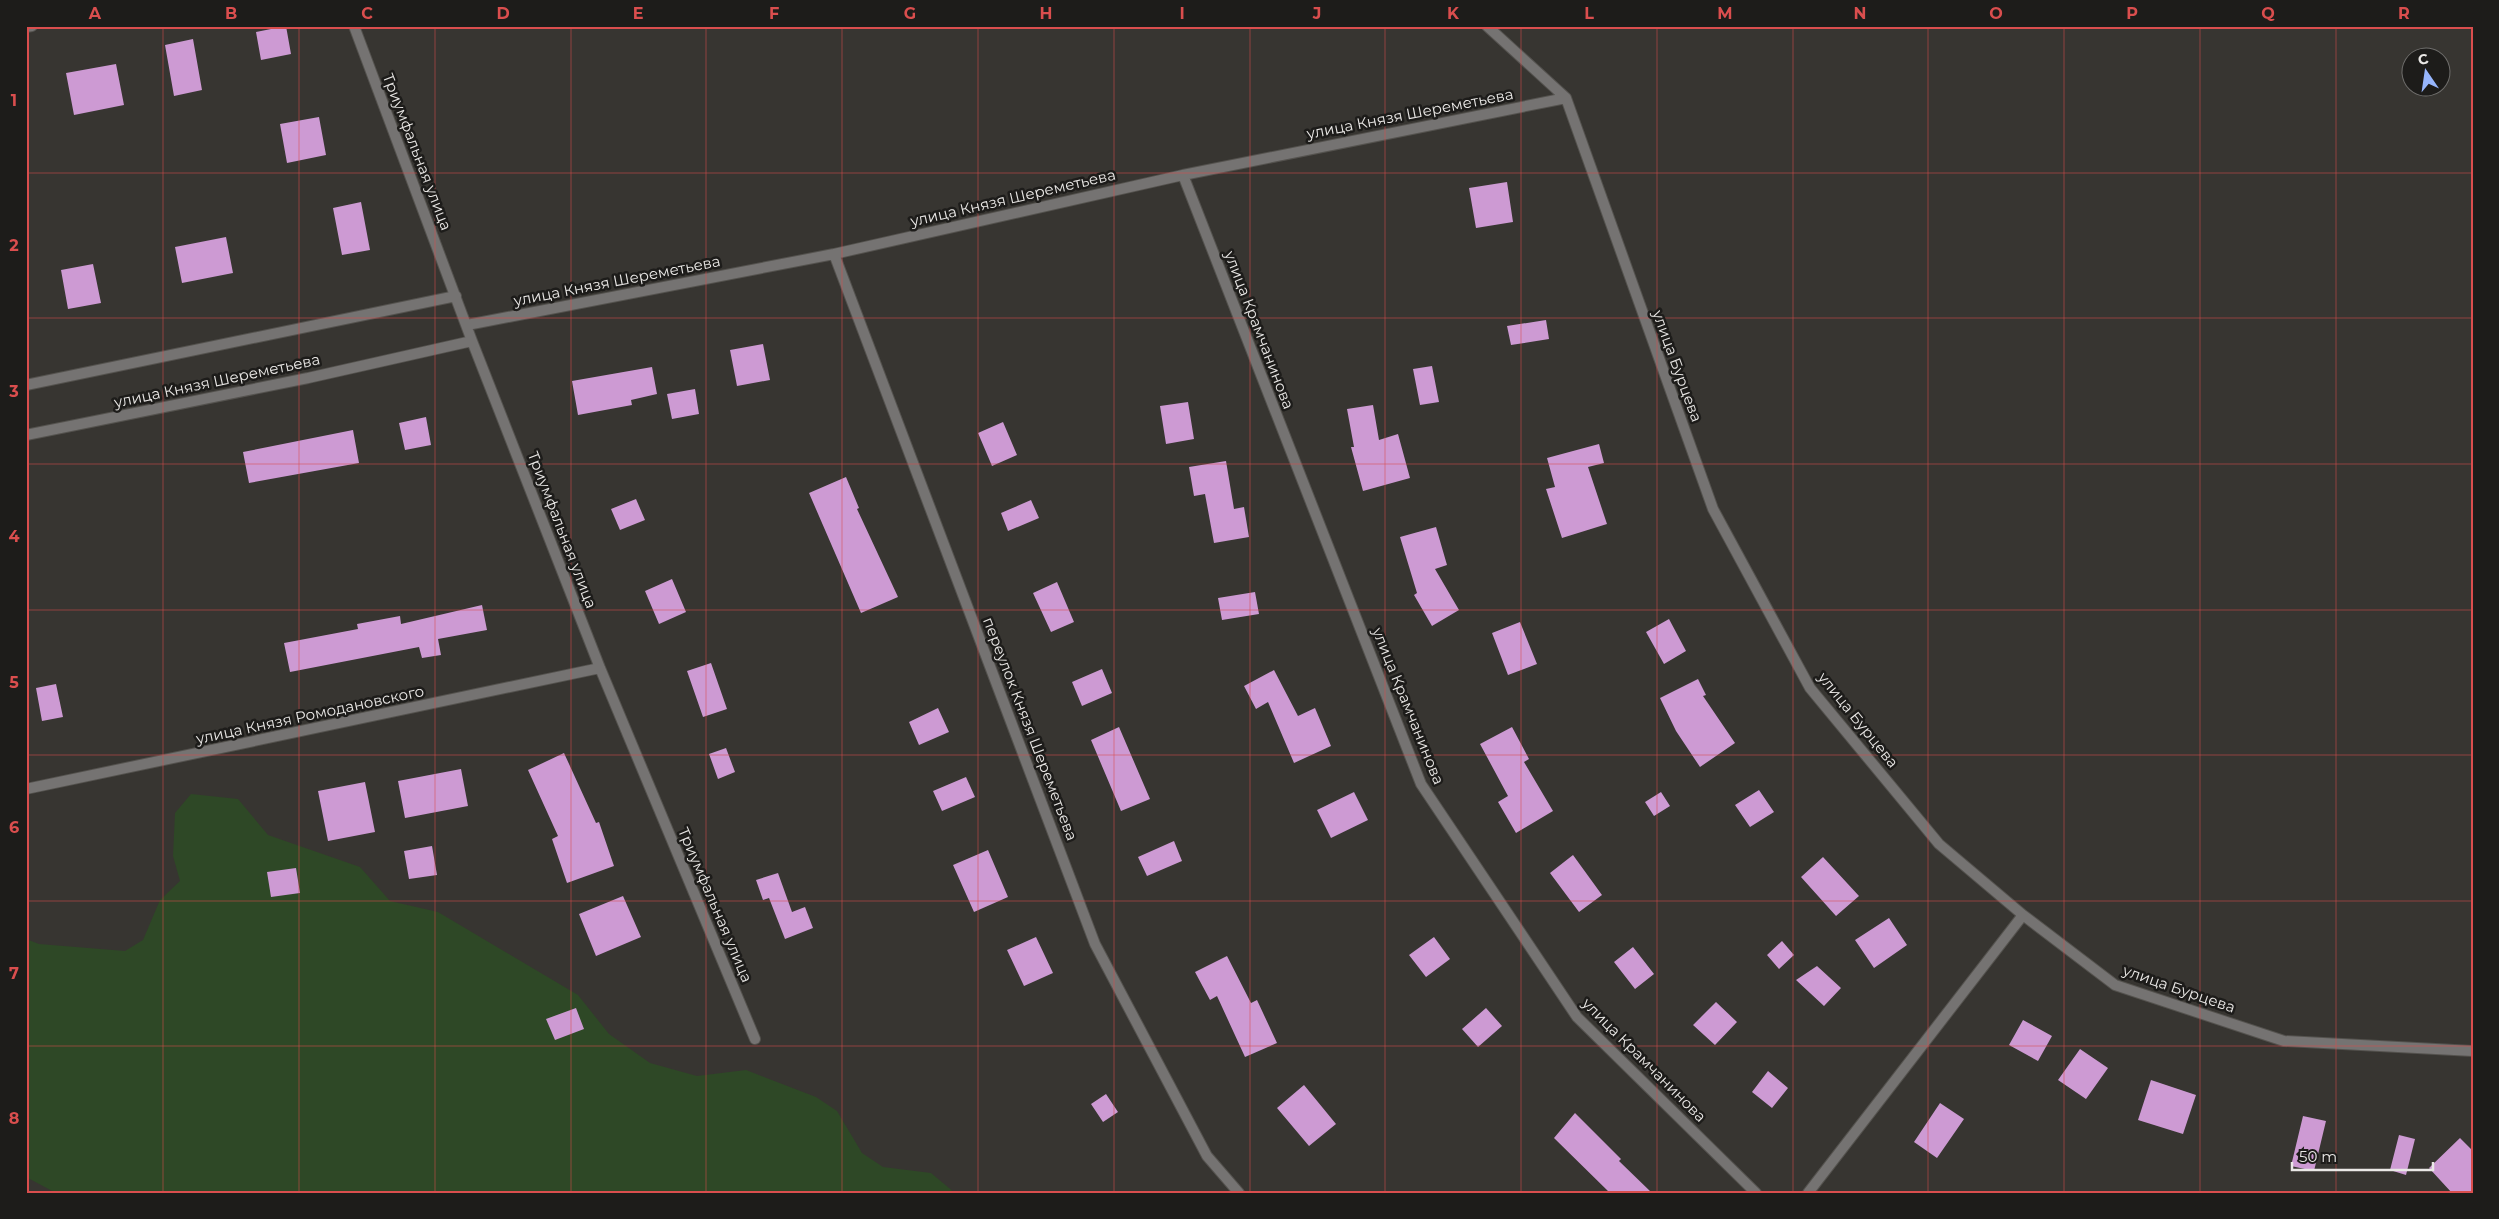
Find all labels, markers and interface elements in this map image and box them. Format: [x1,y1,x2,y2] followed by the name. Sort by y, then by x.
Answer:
[88,4,102,23] text: A
[225,4,237,23] text: B
[361,4,373,23] text: C
[496,4,510,23] text: D
[633,4,643,23] text: E
[769,4,779,23] text: F
[904,4,916,23] text: G
[1040,4,1052,23] text: H
[1179,4,1185,23] text: I
[1312,4,1321,23] text: J
[1447,4,1460,23] text: K
[1584,4,1594,23] text: L
[1717,4,1733,23] text: M
[1854,4,1866,23] text: N
[1989,4,2003,23] text: O
[2126,4,2138,23] text: P
[2261,4,2275,23] text: Q
[2398,4,2410,23] text: R
[2402,48,2452,98] north arrow
[2416,49,2430,69] text: С
[379,71,456,233] street label: Триумфальная улица
[1304,84,1515,143] street label: улица Князя Шереметьева
[11,91,17,110] text: 1
[907,165,1117,231] street label: улица Князя Шереметьева
[9,236,19,255] text: 2
[1220,247,1298,412] street label: улица Крамчанинова
[511,251,722,310] street label: улица Князя Шереметьева
[1648,306,1706,424] street label: улица Бурцева
[111,349,322,412] street label: улица Князя Шереметьева
[8,382,19,401] text: 3
[524,449,601,611] street label: Триумфальная улица
[8,527,20,546] text: 4
[979,614,1082,843] street label: переулок Князя Шереметьева
[1368,624,1449,787] street label: улица Крамчанинова
[1813,667,1903,771] street label: улица Бурцева
[9,673,19,692] text: 5
[193,681,426,748] street label: улица Князя Ромодановского
[9,818,19,837] text: 6
[674,824,757,985] street label: Триумфальная улица
[2120,960,2238,1017] street label: улица Бурцева
[9,964,19,983] text: 7
[1578,993,1710,1126] street label: улица Крамчанинова
[9,1109,19,1128] text: 8
[2292,1139,2433,1171] scale bar
[2299,1147,2337,1166] text: 50 m

